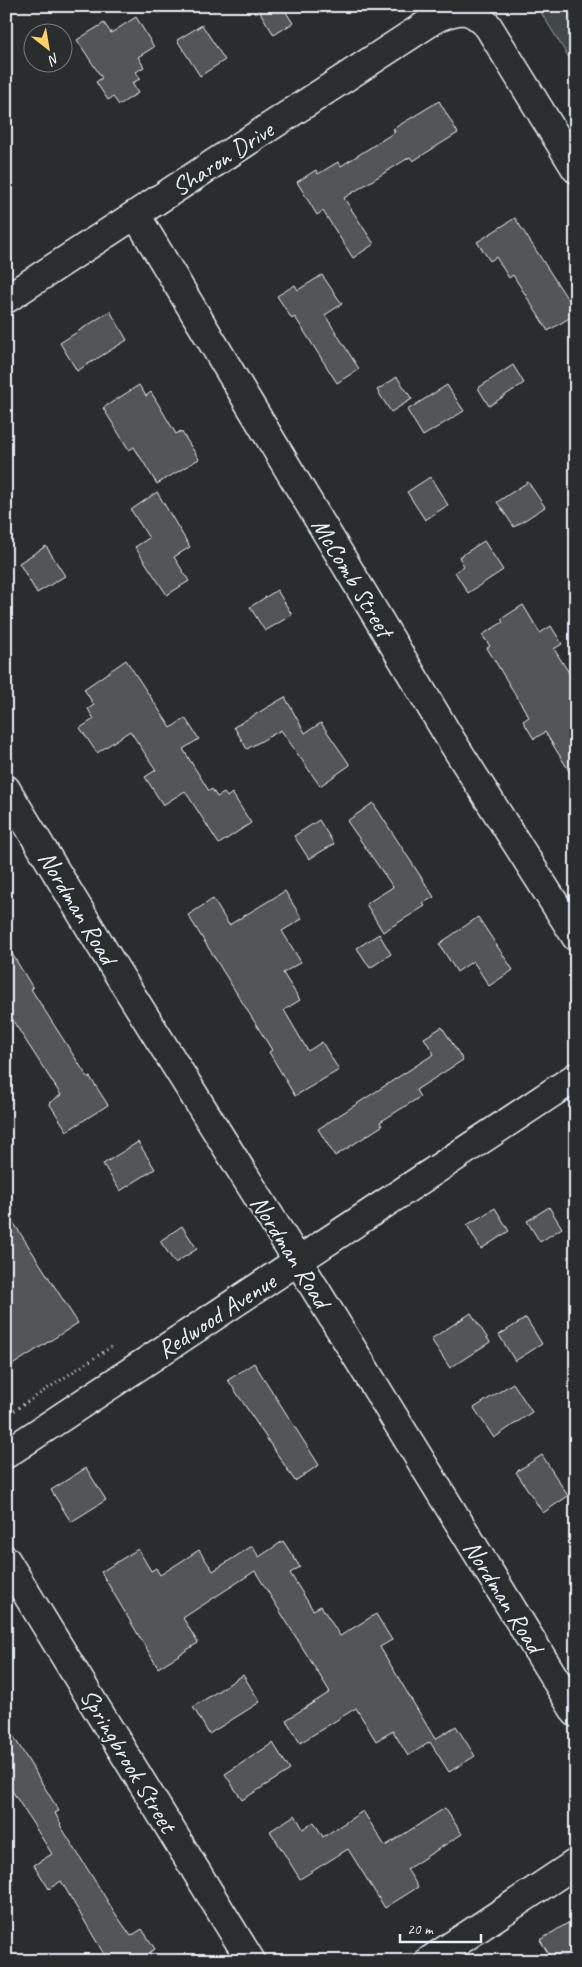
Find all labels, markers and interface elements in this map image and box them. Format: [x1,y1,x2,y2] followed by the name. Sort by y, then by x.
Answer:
[22,22,72,72] north arrow
[44,49,63,69] text: N
[166,113,281,204] street label: Sharon Drive
[304,512,402,646] street label: McComb Street
[31,845,126,974] street label: Nordman Road
[243,1189,340,1317] street label: Nordman Road
[151,1265,283,1366] street label: Redwood Avenue
[456,1534,553,1662] street label: Nordman Road
[73,1683,185,1841] street label: Springbrook Street
[400,1912,481,1944] scale bar
[407,1920,434,1939] text: 20 m

